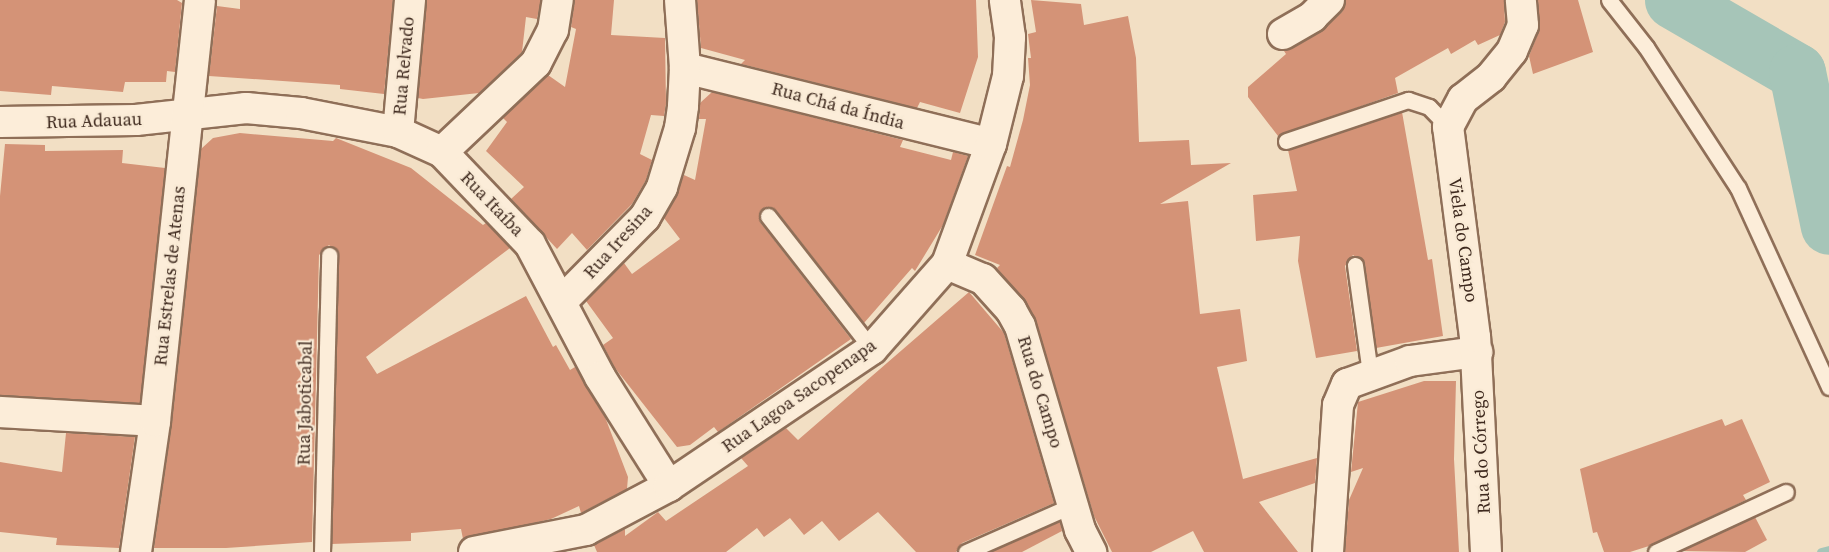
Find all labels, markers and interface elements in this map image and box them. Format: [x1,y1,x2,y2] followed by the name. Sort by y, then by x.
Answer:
[389,16,419,116] street label: Rua Relvado
[769,78,907,134] street label: Rua Chá da Índia
[46,109,142,133] street label: Rua Adauau
[456,167,528,241] street label: Rua Itaíba
[1444,176,1482,304] street label: Viela do Campo
[150,185,190,367] street label: Rua Estrelas de Atenas
[579,201,657,283] street label: Rua Iresina
[1013,333,1067,451] street label: Rua do Campo
[718,335,880,457] street label: Rua Lagoa Sacopenapa
[293,340,317,466] street label: Rua Jaboticabal
[1467,389,1495,515] street label: Rua do Córrego

